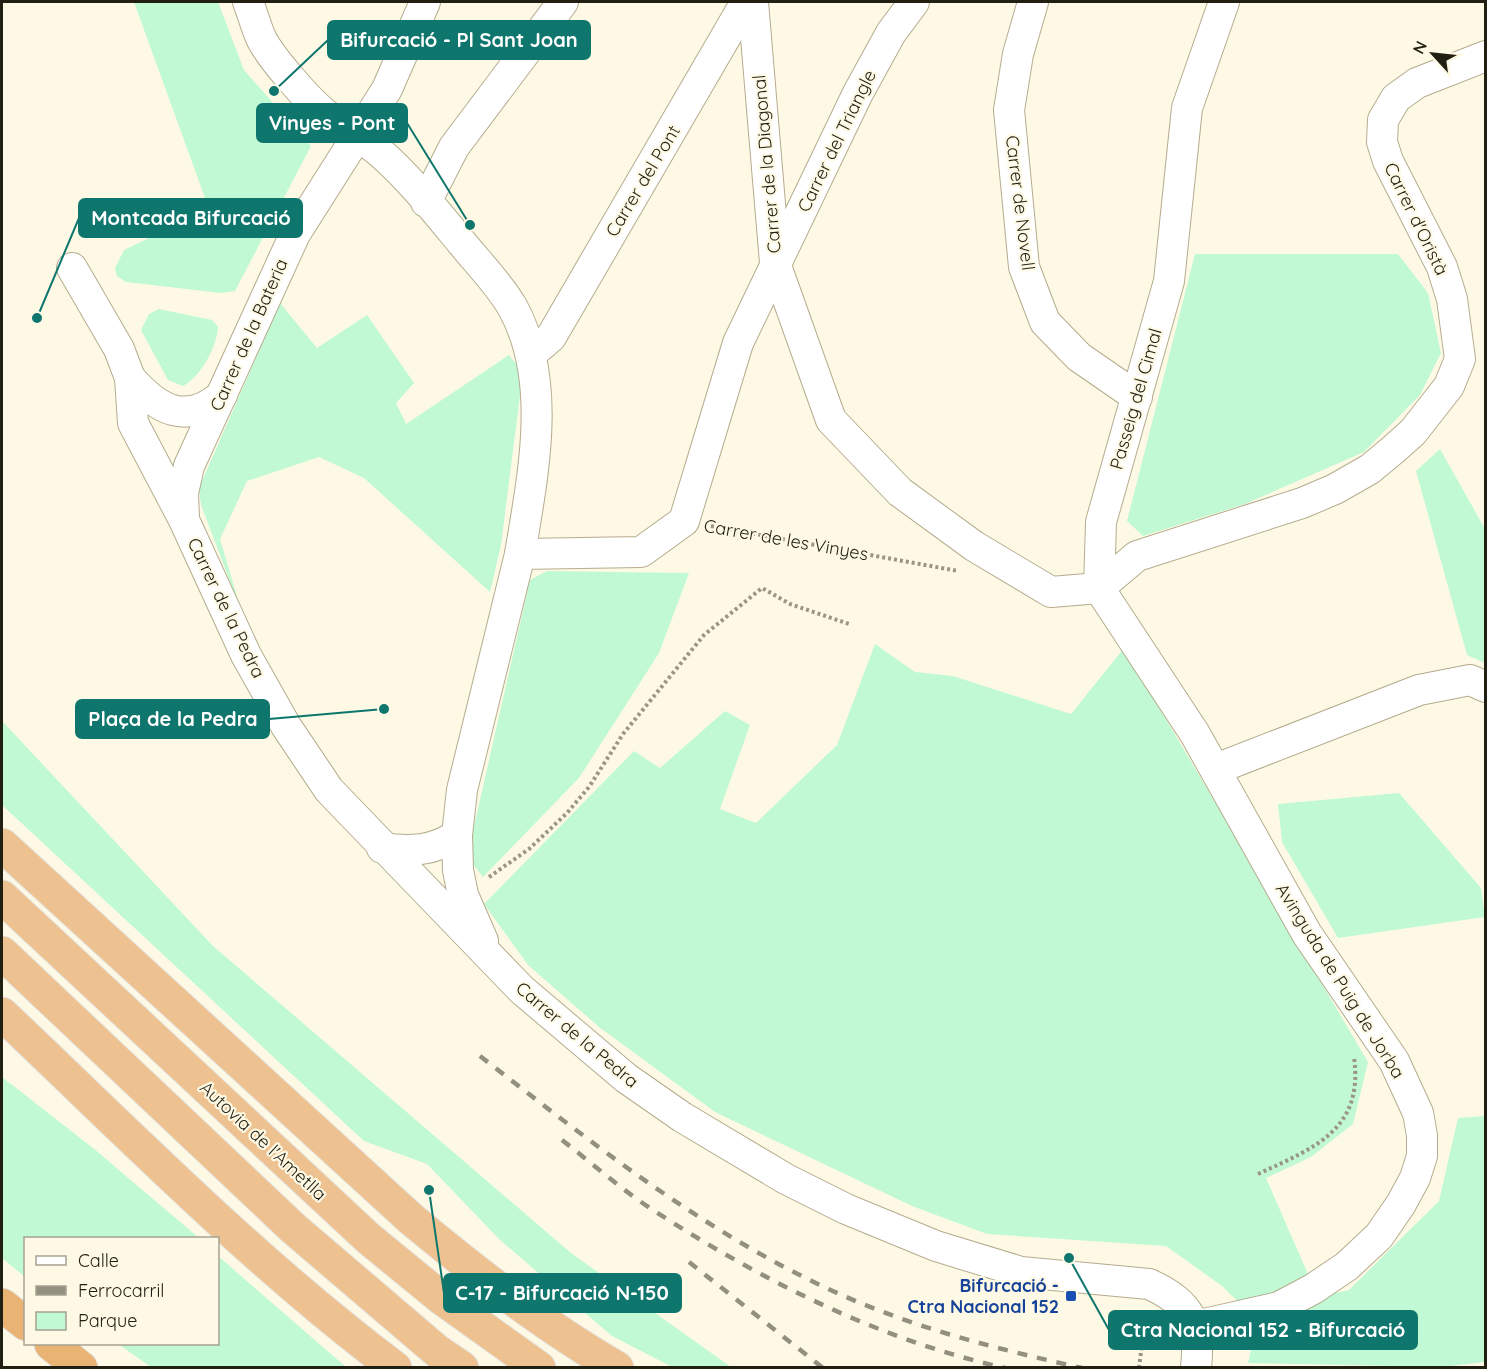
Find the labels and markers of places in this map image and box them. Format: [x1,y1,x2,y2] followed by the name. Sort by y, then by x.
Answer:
[328,21,590,59] callout: Bifurcació - Pl Sant Joan
[257,104,407,142] callout: Vinyes - Pont
[79,199,302,237] callout: Montcada Bifurcació
[76,700,269,738] callout: Plaça de la Pedra
[444,1274,681,1312] callout: C-17 - Bifurcació N-150
[907,1274,1059,1318] place label: Bifurcació - Ctra Nacional 152
[1064,1289,1078,1303] marker: Bifurcació - Ctra Nacional 152
[1109,1311,1417,1349] callout: Ctra Nacional 152 - Bifurcació

